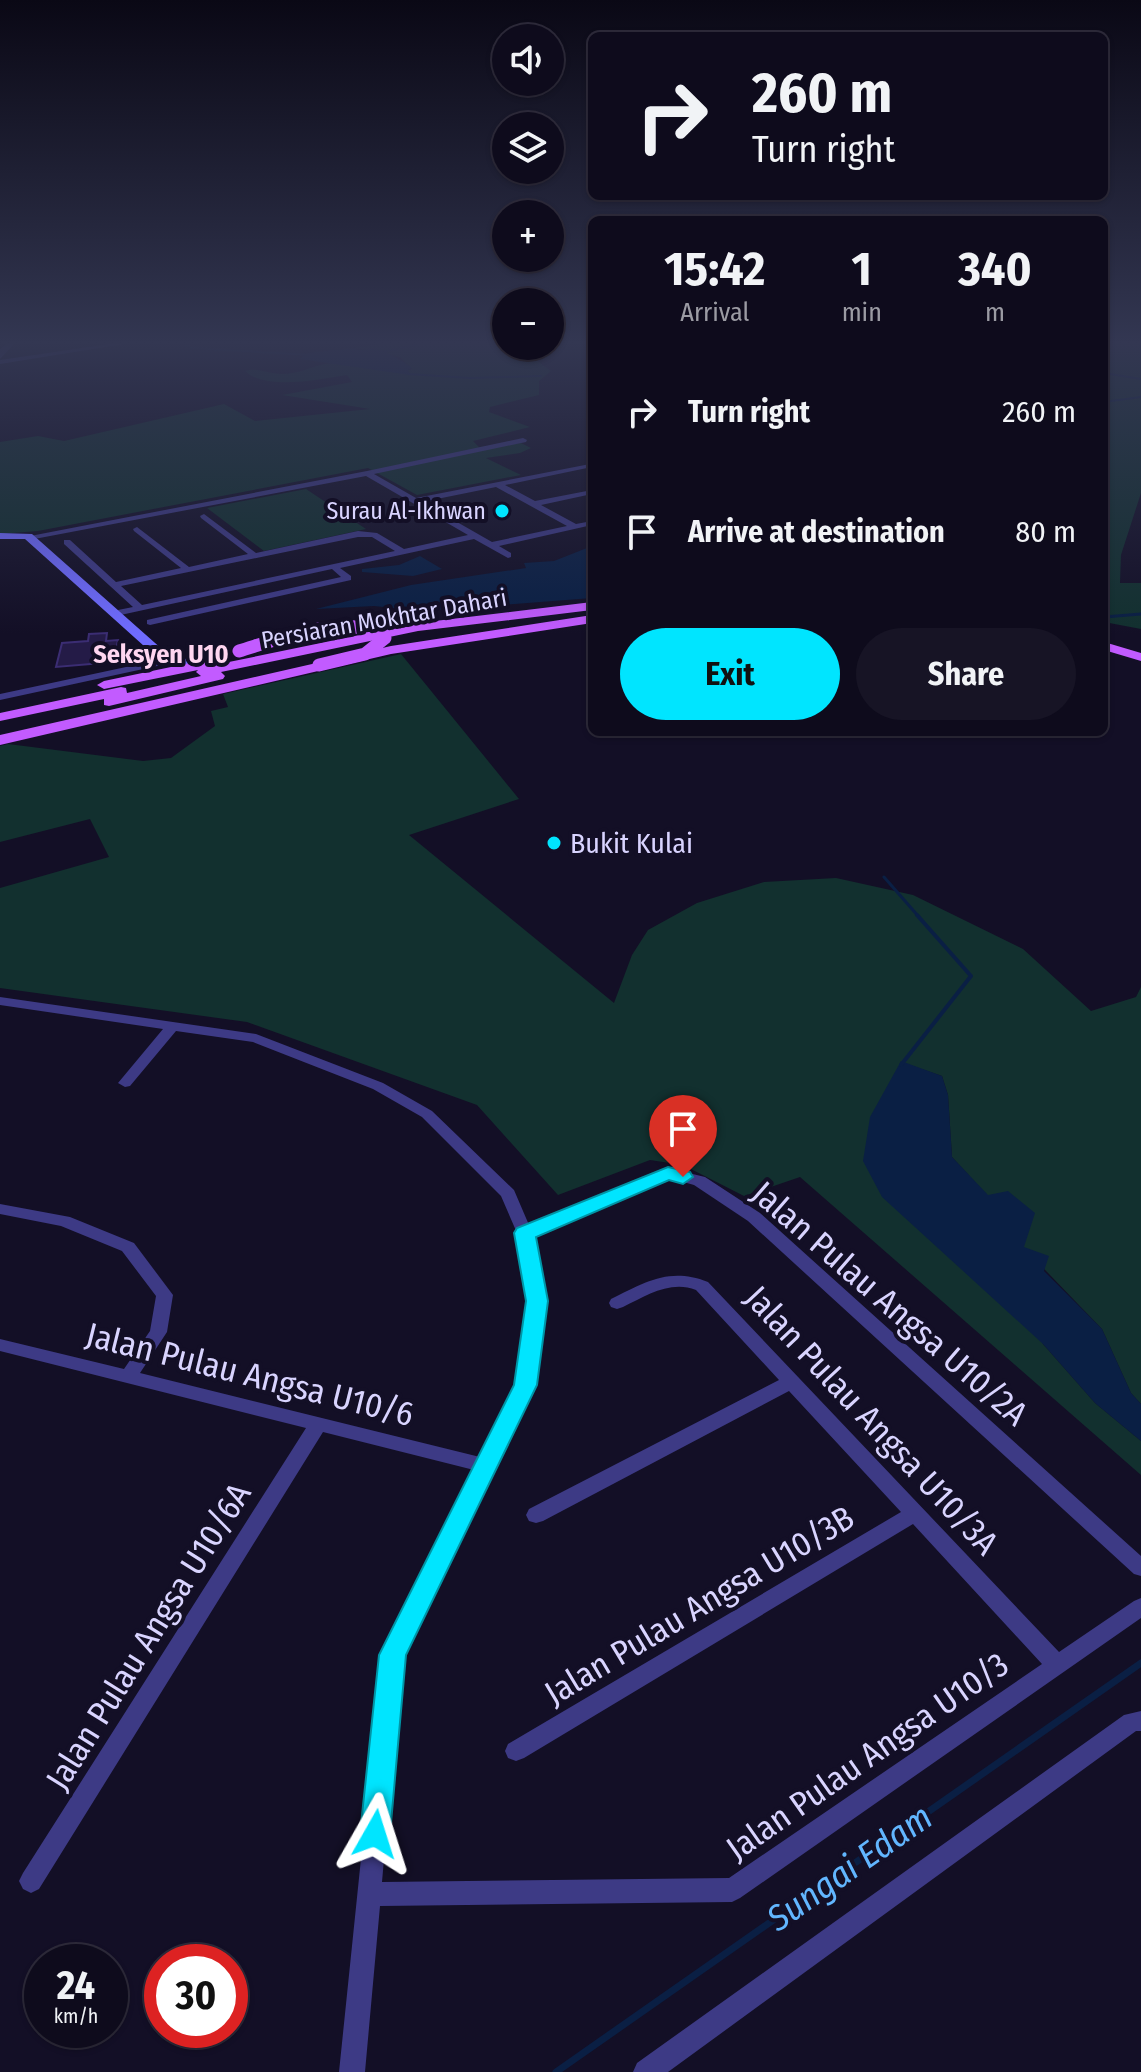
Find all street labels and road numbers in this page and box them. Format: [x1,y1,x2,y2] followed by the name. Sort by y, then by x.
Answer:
[259,584,509,654] street label: Persiaran Mokhtar Dahari
[743,1172,1036,1434] street label: Jalan Pulau Angsa U10/2A
[736,1277,1007,1563] street label: Jalan Pulau Angsa U10/3A
[82,1314,418,1435] street label: Jalan Pulau Angsa U10/6
[37,1475,260,1797] street label: Jalan Pulau Angsa U10/6A
[537,1497,861,1714] street label: Jalan Pulau Angsa U10/3B
[718,1644,1016,1869] street label: Jalan Pulau Angsa U10/3

